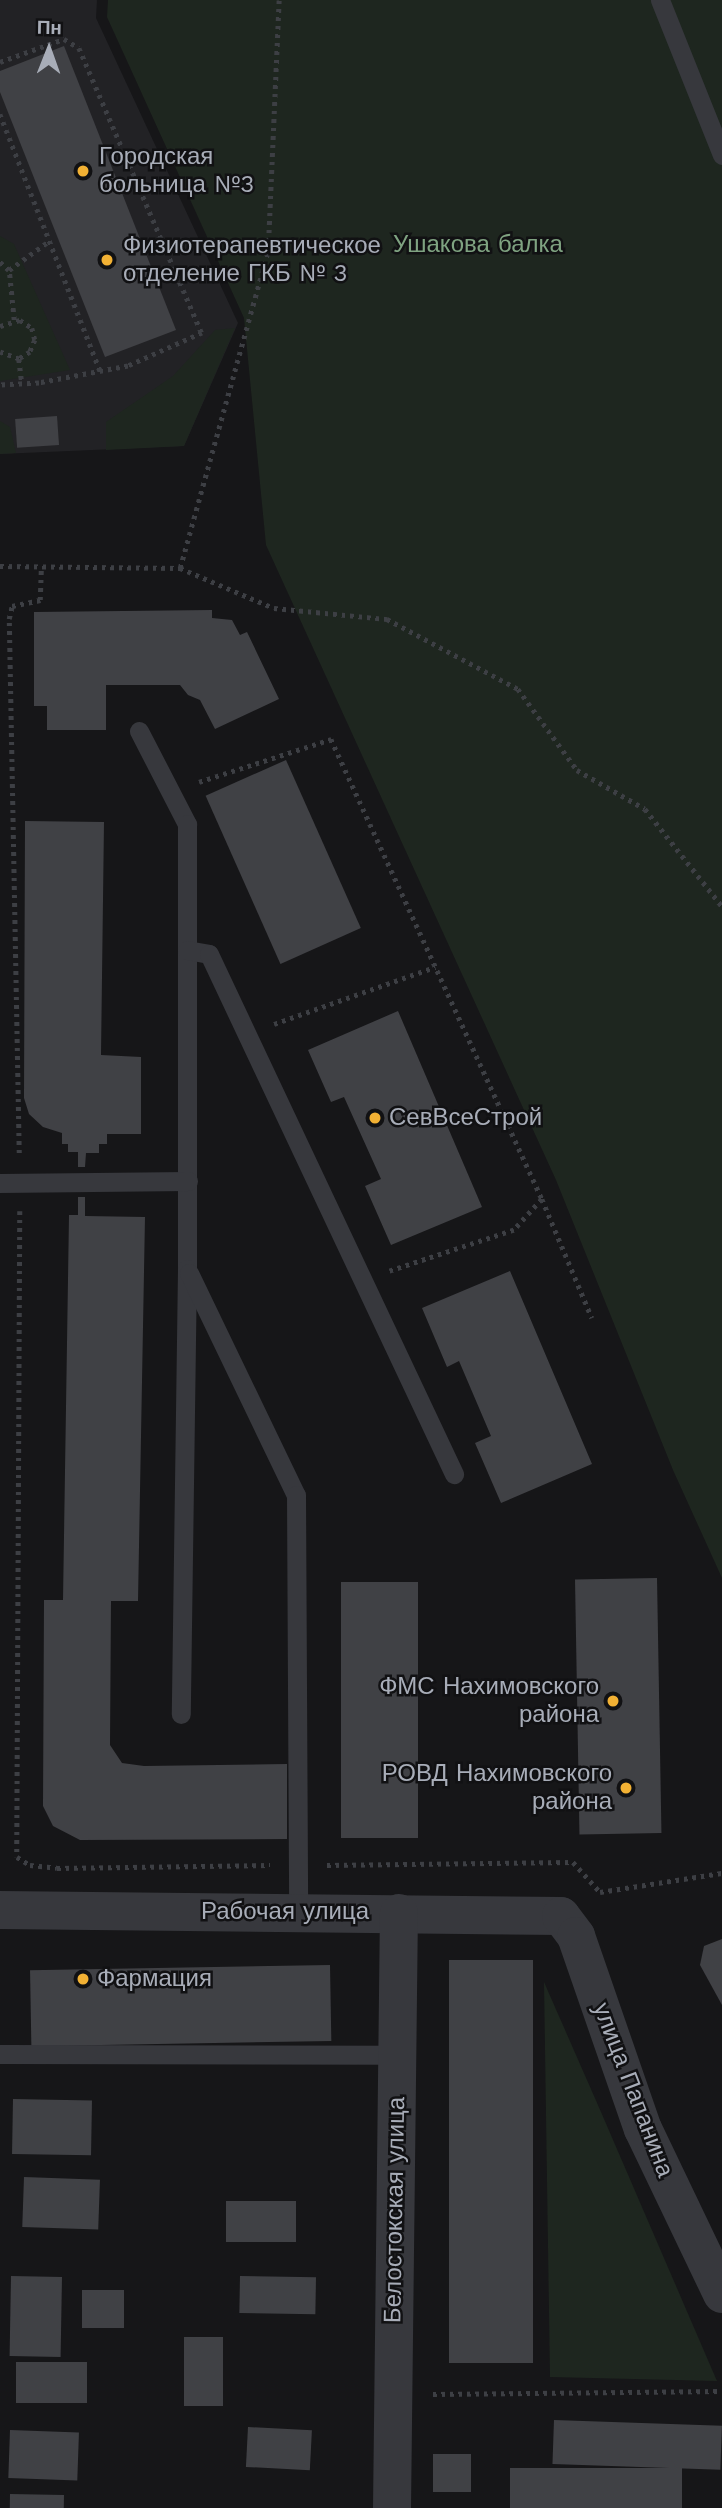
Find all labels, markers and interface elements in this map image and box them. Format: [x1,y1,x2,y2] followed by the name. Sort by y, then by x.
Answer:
[14,14,84,84] north arrow
[37,16,62,39] text: Пн
[99,143,254,199] place label: Городская больница №3
[73,161,93,181] marker: Городская больница №3
[393,231,563,259] park label: Ушакова балка
[123,232,381,288] place label: Физиотерапевтическое отделение ГКБ № 3
[97,250,117,270] marker: Физиотерапевтическое отделение ГКБ № 3
[389,1104,542,1132] place label: СевВсеСтрой
[367,1110,383,1126] marker: СевВсеСтрой
[379,1673,599,1729] place label: ФМС Нахимовского района
[605,1693,621,1709] marker: ФМС Нахимовского района
[382,1760,612,1816] place label: РОВД Нахимовского района
[618,1780,634,1796] marker: РОВД Нахимовского района
[201,1898,369,1926] street label: Рабочая улица
[97,1965,212,1993] place label: Фармация
[75,1971,91,1987] marker: Фармация
[587,1999,679,2181] street label: улица Папанина
[379,2097,411,2323] street label: Белостокская улица

